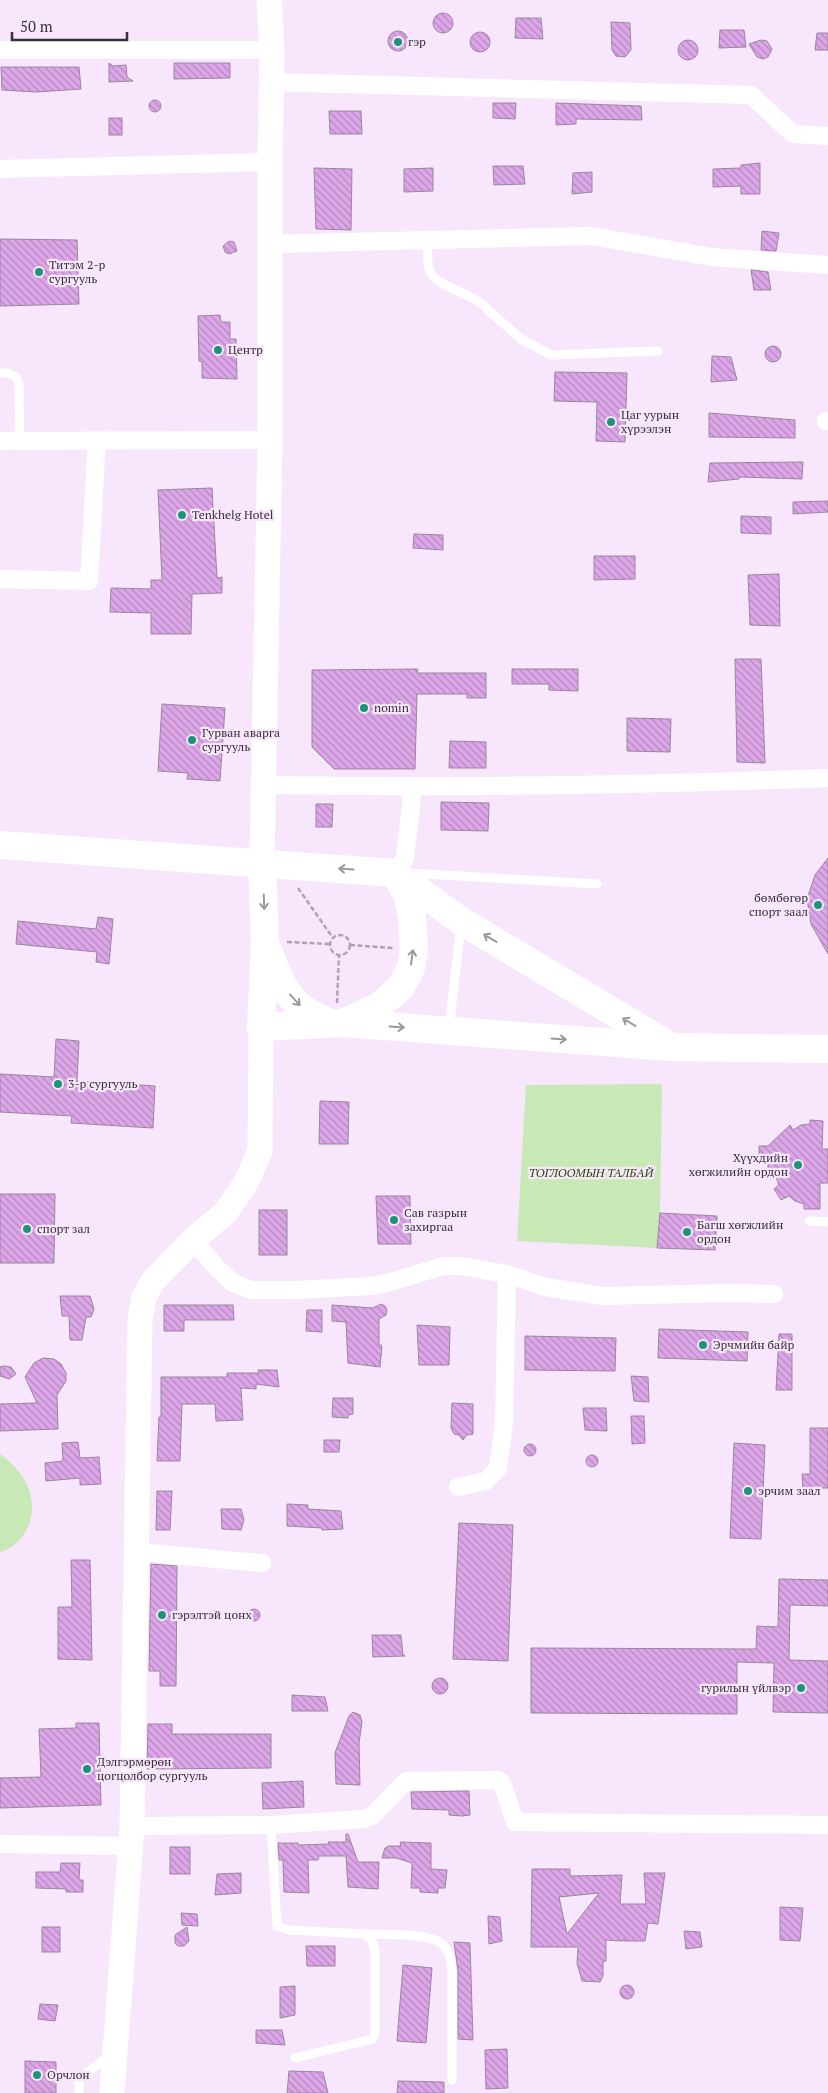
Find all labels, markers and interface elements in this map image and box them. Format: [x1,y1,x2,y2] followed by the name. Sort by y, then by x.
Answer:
[12,10,128,42] scale bar
[20,16,53,36] text: 50 m
[408,34,426,49] place label: гэр
[392,36,404,48] marker: гэр
[49,257,105,286] place label: Титэм 2-р сургууль
[33,266,45,278] marker: Титэм 2-р сургууль
[228,342,263,357] place label: Центр
[212,344,224,356] marker: Центр
[621,407,679,436] place label: Цаг уурын хүрээлэн
[605,416,617,428] marker: Цаг уурын хүрээлэн
[192,507,274,522] place label: Tenkhelg Hotel
[176,509,188,521] marker: Tenkhelg Hotel
[374,700,409,715] place label: nomin
[358,702,370,714] marker: nomin
[202,725,280,754] place label: Гурван аварга сургууль
[186,734,198,746] marker: Гурван аварга сургууль
[339,864,355,874] one-way arrow
[749,890,808,919] place label: бөмбөгөр спорт заал
[259,894,268,910] one-way arrow
[812,899,824,911] marker: бөмбөгөр спорт заал
[483,933,497,943] one-way arrow
[408,949,418,965] one-way arrow
[289,993,301,1006] one-way arrow
[622,1016,636,1026] one-way arrow
[389,1022,405,1032] one-way arrow
[551,1034,567,1044] one-way arrow
[68,1076,138,1091] place label: 3-р сургууль
[52,1078,64,1090] marker: 3-р сургууль
[689,1150,788,1179] place label: Хүүхдийн хөгжилийн ордон
[792,1159,804,1171] marker: Хүүхдийн хөгжилийн ордон
[529,1165,655,1180] park label: ТОГЛООМЫН ТАЛБАЙ
[404,1205,467,1234] place label: Сав газрын захиргаа
[388,1214,400,1226] marker: Сав газрын захиргаа
[697,1217,783,1246] place label: Багш хөгжлийн ордон
[37,1221,90,1236] place label: спорт зал
[21,1223,33,1235] marker: спорт зал
[681,1226,693,1238] marker: Багш хөгжлийн ордон
[713,1337,795,1352] place label: Эрчмийн байр
[697,1339,709,1351] marker: Эрчмийн байр
[758,1483,821,1498] place label: эрчим заал
[742,1485,754,1497] marker: эрчим заал
[172,1607,252,1622] place label: гэрэлтэй цонх
[156,1609,168,1621] marker: гэрэлтэй цонх
[701,1680,791,1695] place label: гурилын үйлвэр
[795,1682,807,1694] marker: гурилын үйлвэр
[97,1754,208,1783] place label: Дэлгэрмөрөн цогцолбор сургууль
[81,1763,93,1775] marker: Дэлгэрмөрөн цогцолбор сургууль
[47,2067,90,2082] place label: Орчлон
[31,2069,43,2081] marker: Орчлон

